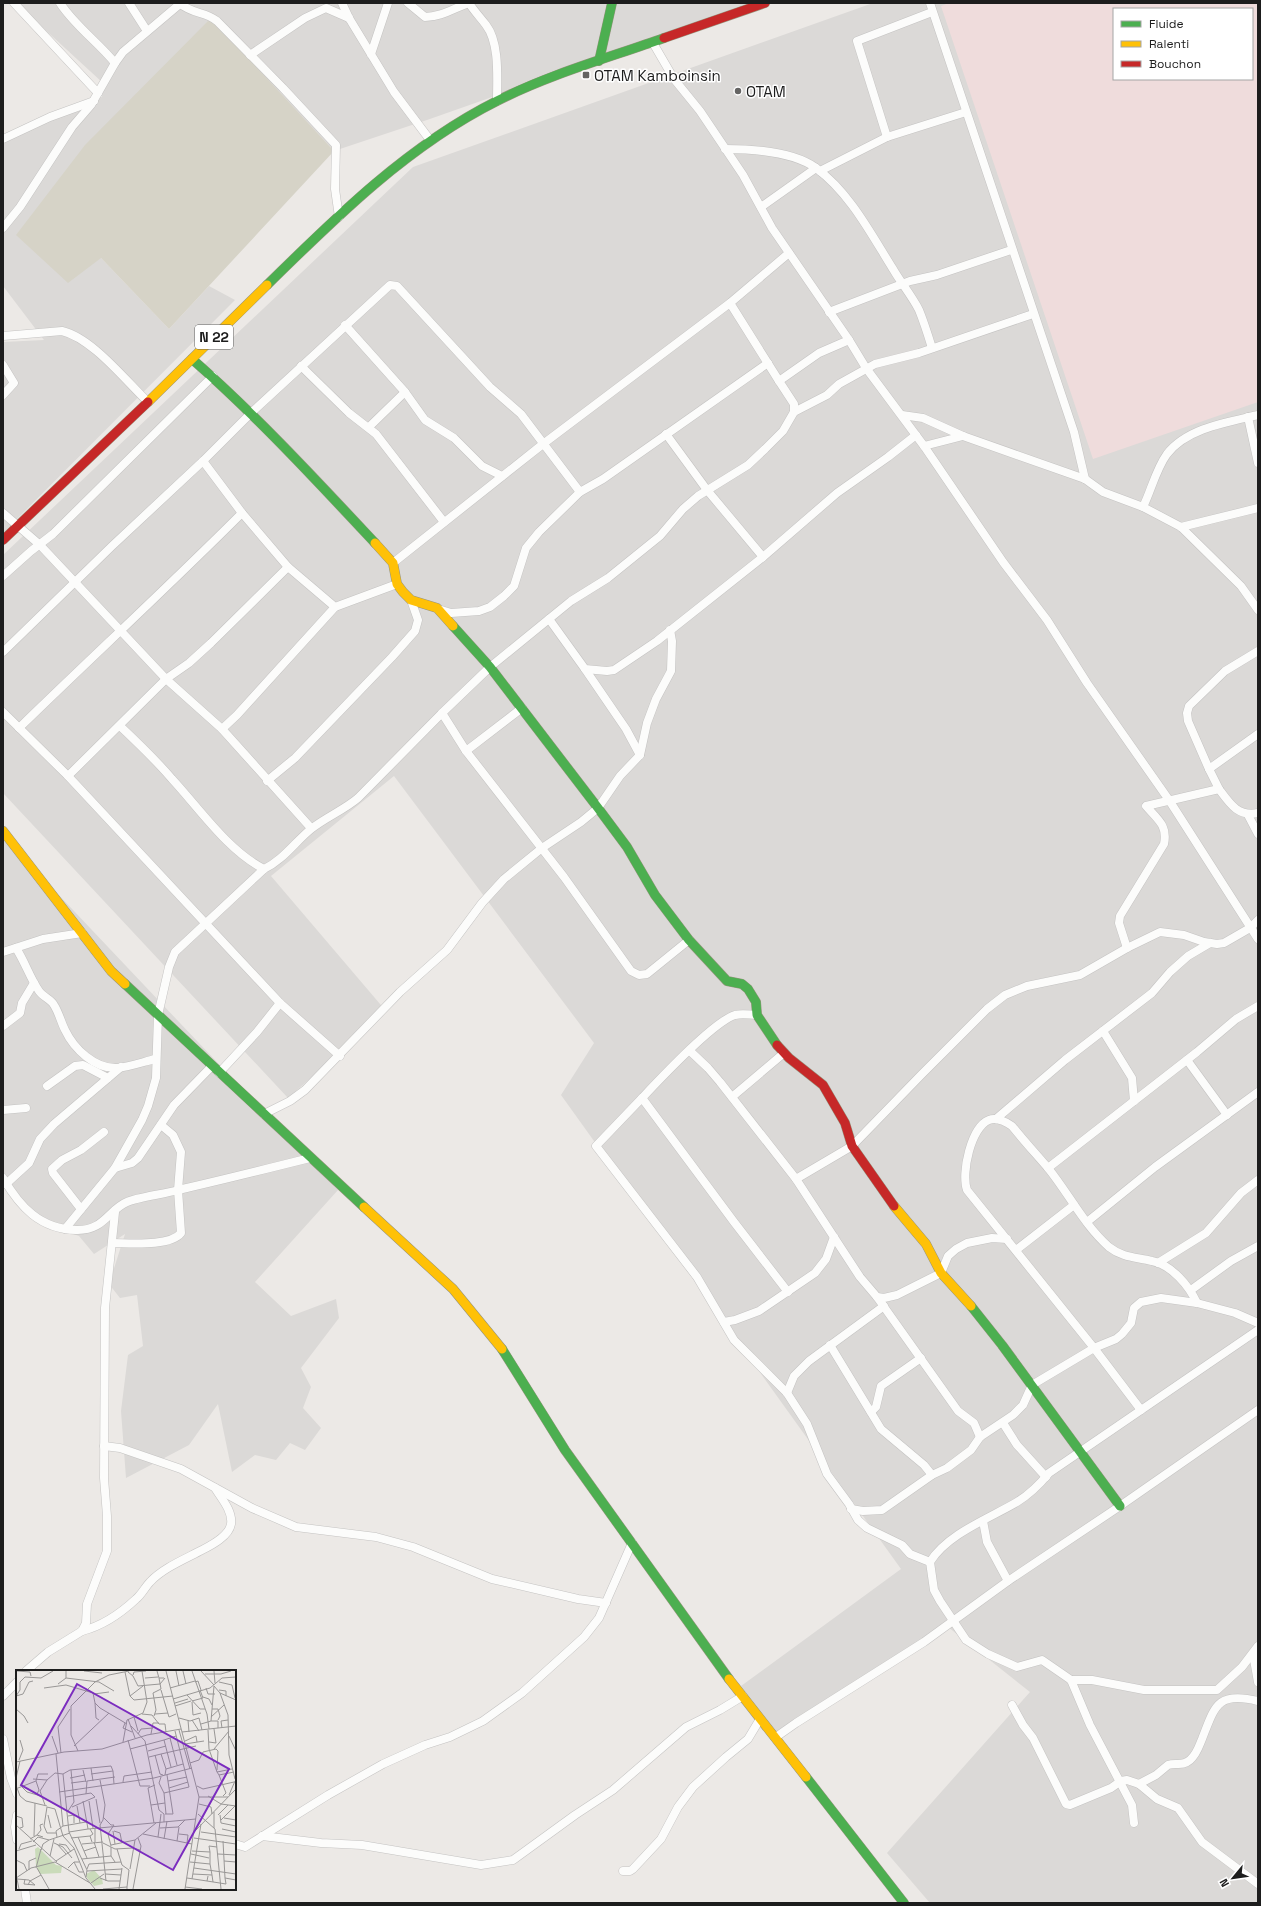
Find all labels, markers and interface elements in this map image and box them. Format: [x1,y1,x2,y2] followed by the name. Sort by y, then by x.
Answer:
[1113,8,1253,80] legend
[1149,16,1184,32] text: Fluide
[1149,36,1189,52] text: Ralenti
[1149,56,1201,72] text: Bouchon
[594,66,721,85] place label: OTAM Kamboinsin
[581,70,591,80] marker: OTAM Kamboinsin
[746,82,786,101] place label: OTAM
[733,86,743,96] marker: OTAM
[195,325,233,349] road number: N 22
[16,1670,236,1890] inset map
[1213,1858,1253,1898] north arrow
[1216,1876,1232,1889] text: N

